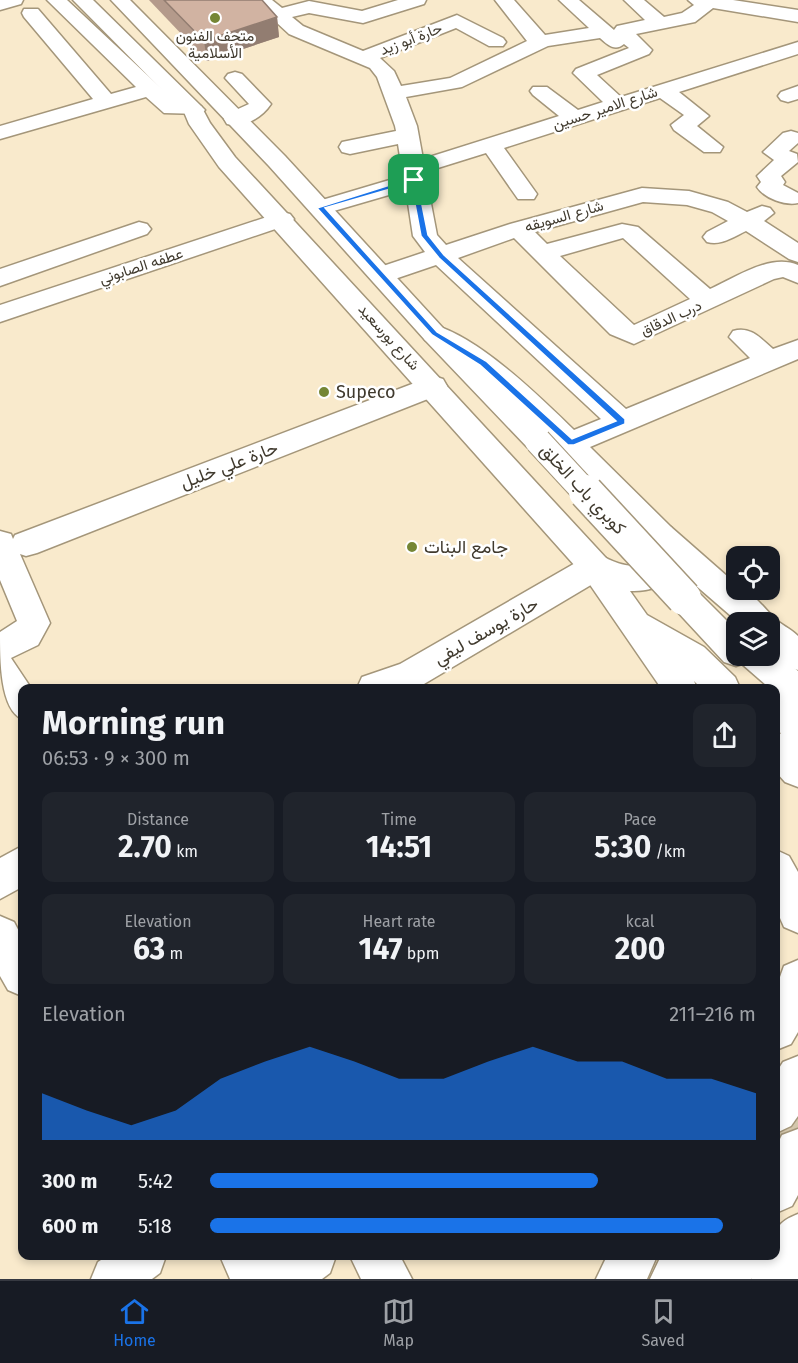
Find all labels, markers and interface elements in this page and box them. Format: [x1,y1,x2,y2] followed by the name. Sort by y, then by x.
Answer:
[208,11,222,25] marker: متحف الفنون الأسلامية
[377,19,445,59] street label: حارة أبو زيد
[176,27,254,62] place label: متحف الفنون الأسلامية
[550,82,661,135] street label: شارع الامير حسين
[388,154,439,205] pin
[397,163,430,196] icon: arrive
[522,196,606,238] street label: شارع السويقه
[97,244,186,292] street label: عطفه الصابوني
[638,296,704,340] street label: درب الدقاق
[353,300,424,375] street label: شارع بورسعيد
[336,381,396,403] place label: Supeco
[317,385,331,399] marker: Supeco
[177,436,283,498] street label: حارة علي خليل
[532,439,631,542] street label: كوبري باب الخلق
[424,536,508,559] place label: جامع البنات
[405,540,419,554] marker: جامع البنات
[726,546,780,666] map controls
[726,546,780,600] button: locate
[430,592,544,673] street label: حارة يوسف ليفي
[726,612,780,666] button: layers
[42,703,225,743] text: Morning run
[693,704,756,767] button: share
[42,746,190,770] text: 06:53 · 9 × 300 m
[127,810,189,829] text: Distance
[381,810,417,829] text: Time
[623,810,657,829] text: Pace
[118,829,172,865] text: 2.70
[366,829,432,865] text: 14:51
[594,829,651,865] text: 5:30
[172,842,198,861] text: km
[651,842,686,861] text: /km
[124,912,192,931] text: Elevation
[363,912,435,931] text: Heart rate
[626,912,654,931] text: kcal
[133,931,165,967] text: 63
[358,931,403,967] text: 147
[615,931,665,967] text: 200
[165,944,183,963] text: m
[403,944,440,963] text: bpm
[42,1002,126,1026] text: Elevation
[669,1002,756,1026] text: 211–216 m
[42,1169,97,1193] text: 300 m
[138,1169,173,1193] text: 5:42
[42,1214,98,1238] text: 600 m
[138,1214,172,1238] text: 5:18
[113,1295,156,1350] tab: Home
[382,1295,415,1350] tab: Map
[642,1295,685,1350] tab: Saved

